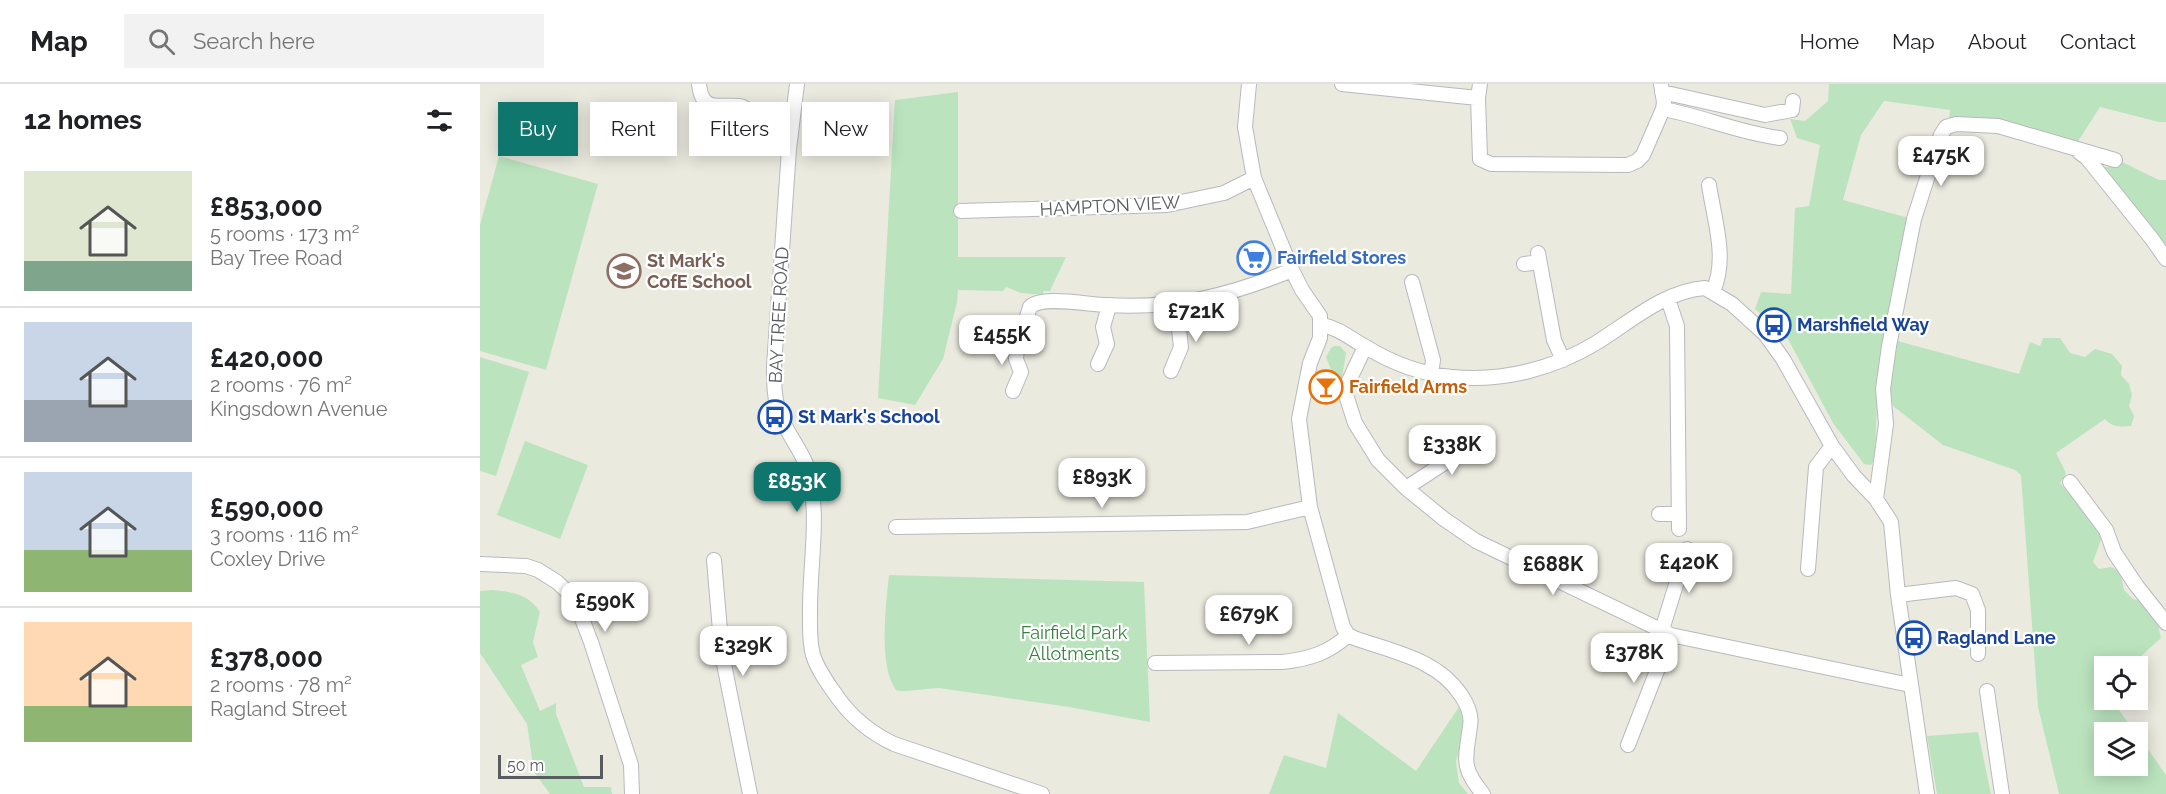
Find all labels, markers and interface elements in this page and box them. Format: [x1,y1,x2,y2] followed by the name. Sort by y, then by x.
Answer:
[124,14,544,68] search box
[30,25,88,58] text: Map
[145,25,178,58] icon: search
[193,28,315,54] text: Search here
[1800,29,1859,54] text: Home
[1892,29,1935,54] text: Map
[1968,29,2027,54] text: About
[2060,29,2136,54] text: Contact
[498,102,578,156] chip: Buy
[590,102,677,156] chip: Rent
[689,102,790,156] chip: Filters
[802,102,889,156] chip: New
[423,104,456,137] icon: filters
[24,105,142,135] text: 12 homes
[1899,136,1983,187] pin: £475K
[1912,143,1970,167] text: £475K
[1039,191,1181,220] street label: HAMPTON VIEW
[210,192,323,222] text: £853,000
[72,195,144,267] icon: home
[210,222,360,246] text: 5 rooms · 173 m²
[1236,240,1272,276] supermarket icon: Fairfield Stores
[210,246,342,270] text: Bay Tree Road
[764,246,793,384] street label: BAY TREE ROAD
[1277,247,1406,268] place label: Fairfield Stores
[647,250,752,292] place label: St Mark's CofE School
[606,253,642,289] school or university icon: St Mark's CofE School
[1154,292,1238,343] pin: £721K
[1168,299,1224,323] text: £721K
[1756,307,1792,343] bus stop icon: Marshfield Way
[1797,314,1929,335] place label: Marshfield Way
[960,315,1044,366] pin: £455K
[973,322,1031,346] text: £455K
[210,343,324,373] text: £420,000
[72,346,144,418] icon: home
[1308,369,1344,405] bar icon: Fairfield Arms
[210,373,352,397] text: 2 rooms · 76 m²
[1349,376,1467,397] place label: Fairfield Arms
[210,397,387,421] text: Kingsdown Avenue
[757,399,793,435] bus stop icon: St Mark's School
[798,406,940,427] place label: St Mark's School
[1410,425,1494,476] pin: £338K
[1423,432,1481,456] text: £338K
[1060,458,1144,509] pin: £893K
[755,462,839,513] pin: £853K
[1072,465,1132,489] text: £893K
[768,469,826,493] text: £853K
[210,493,324,523] text: £590,000
[72,496,144,568] icon: home
[210,523,359,547] text: 3 rooms · 116 m²
[1647,543,1731,594] pin: £420K
[1511,545,1595,596] pin: £688K
[210,547,325,571] text: Coxley Drive
[1659,550,1719,574] text: £420K
[1523,552,1583,576] text: £688K
[563,582,647,633] pin: £590K
[575,589,635,613] text: £590K
[1207,595,1291,646] pin: £679K
[1219,602,1279,626] text: £679K
[1896,620,1932,656] bus stop icon: Ragland Lane
[1021,622,1128,664] park label: Fairfield Park Allotments
[701,626,785,677] pin: £329K
[1937,627,2056,648] place label: Ragland Lane
[714,633,772,657] text: £329K
[1592,633,1676,684] pin: £378K
[1605,640,1663,664] text: £378K
[210,643,323,673] text: £378,000
[72,646,144,718] icon: home
[2094,656,2148,776] map controls
[2094,656,2148,710] button: locate
[210,673,352,697] text: 2 rooms · 78 m²
[210,697,347,721] text: Ragland Street
[2094,722,2148,776] button: layers
[498,752,603,780] scale bar
[507,756,544,775] text: 50 m

